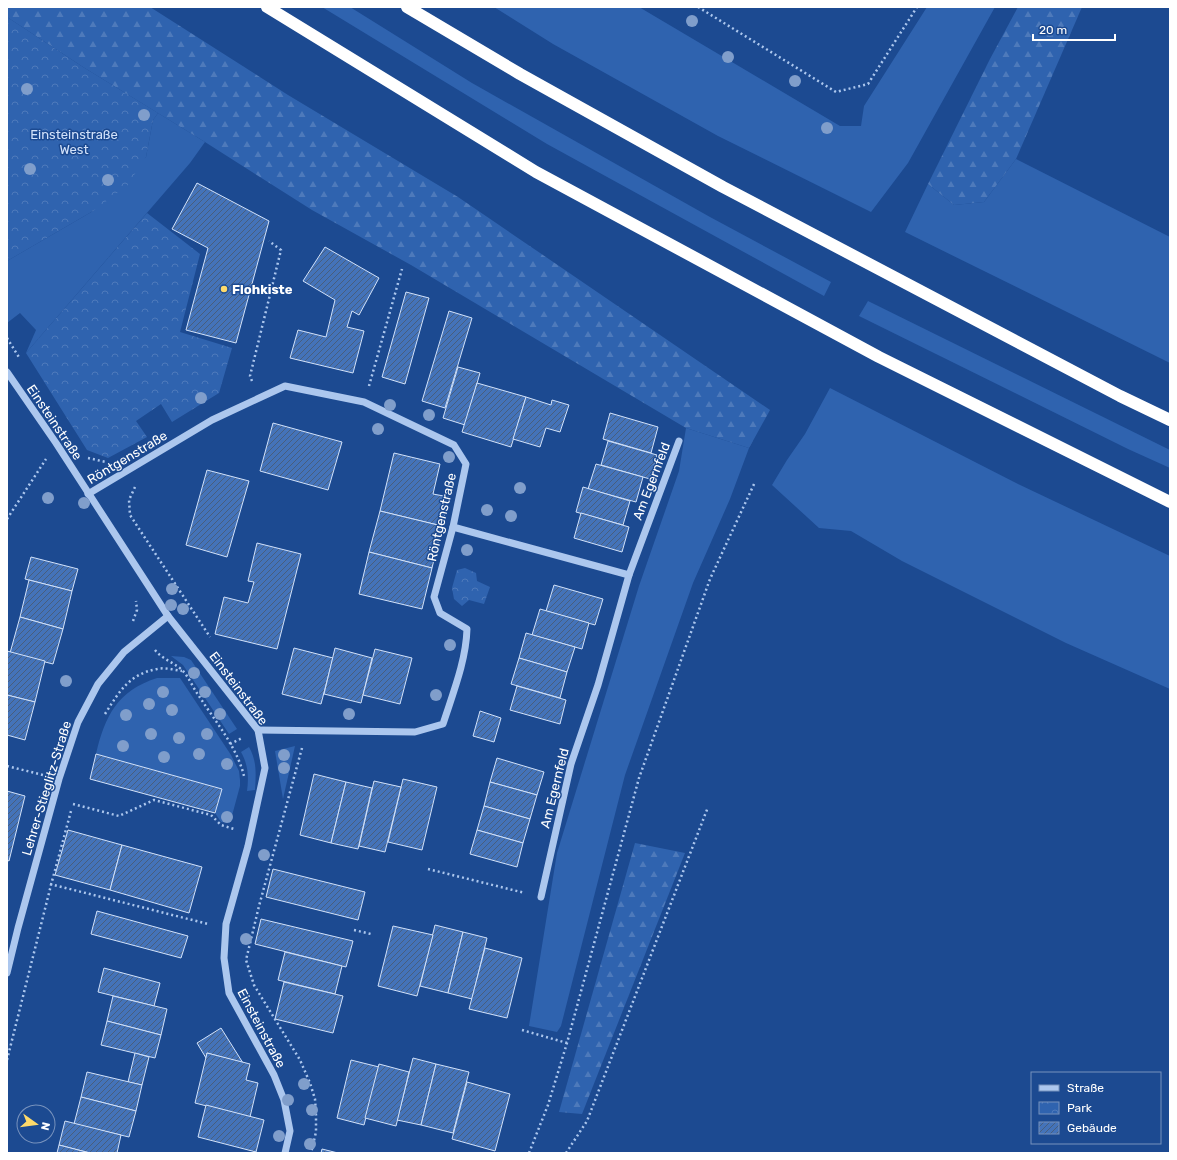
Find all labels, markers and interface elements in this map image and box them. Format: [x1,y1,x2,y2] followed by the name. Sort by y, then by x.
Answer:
[1033,16,1115,42] scale bar
[1039,23,1067,37] text: 20 m
[30,127,118,157] park label: Einsteinstraße West
[232,282,293,297] place label: Flohkiste
[219,284,229,294] marker: Flohkiste
[24,382,85,463] street label: Einsteinstraße
[85,428,170,488] street label: Röntgenstraße
[630,440,674,523] street label: Am Egernfeld
[424,471,460,563] street label: Röntgenstraße
[206,649,271,728] street label: Einsteinstraße
[19,719,75,858] street label: Lehrer-Stieglitz-Straße
[537,746,573,830] street label: Am Egernfeld
[234,986,289,1070] street label: Einsteinstraße
[1031,1072,1161,1144] legend
[1067,1081,1104,1095] text: Straße
[1067,1101,1093,1115] text: Park
[16,1104,56,1144] north arrow
[38,1121,52,1132] text: N
[1067,1121,1117,1135] text: Gebäude

